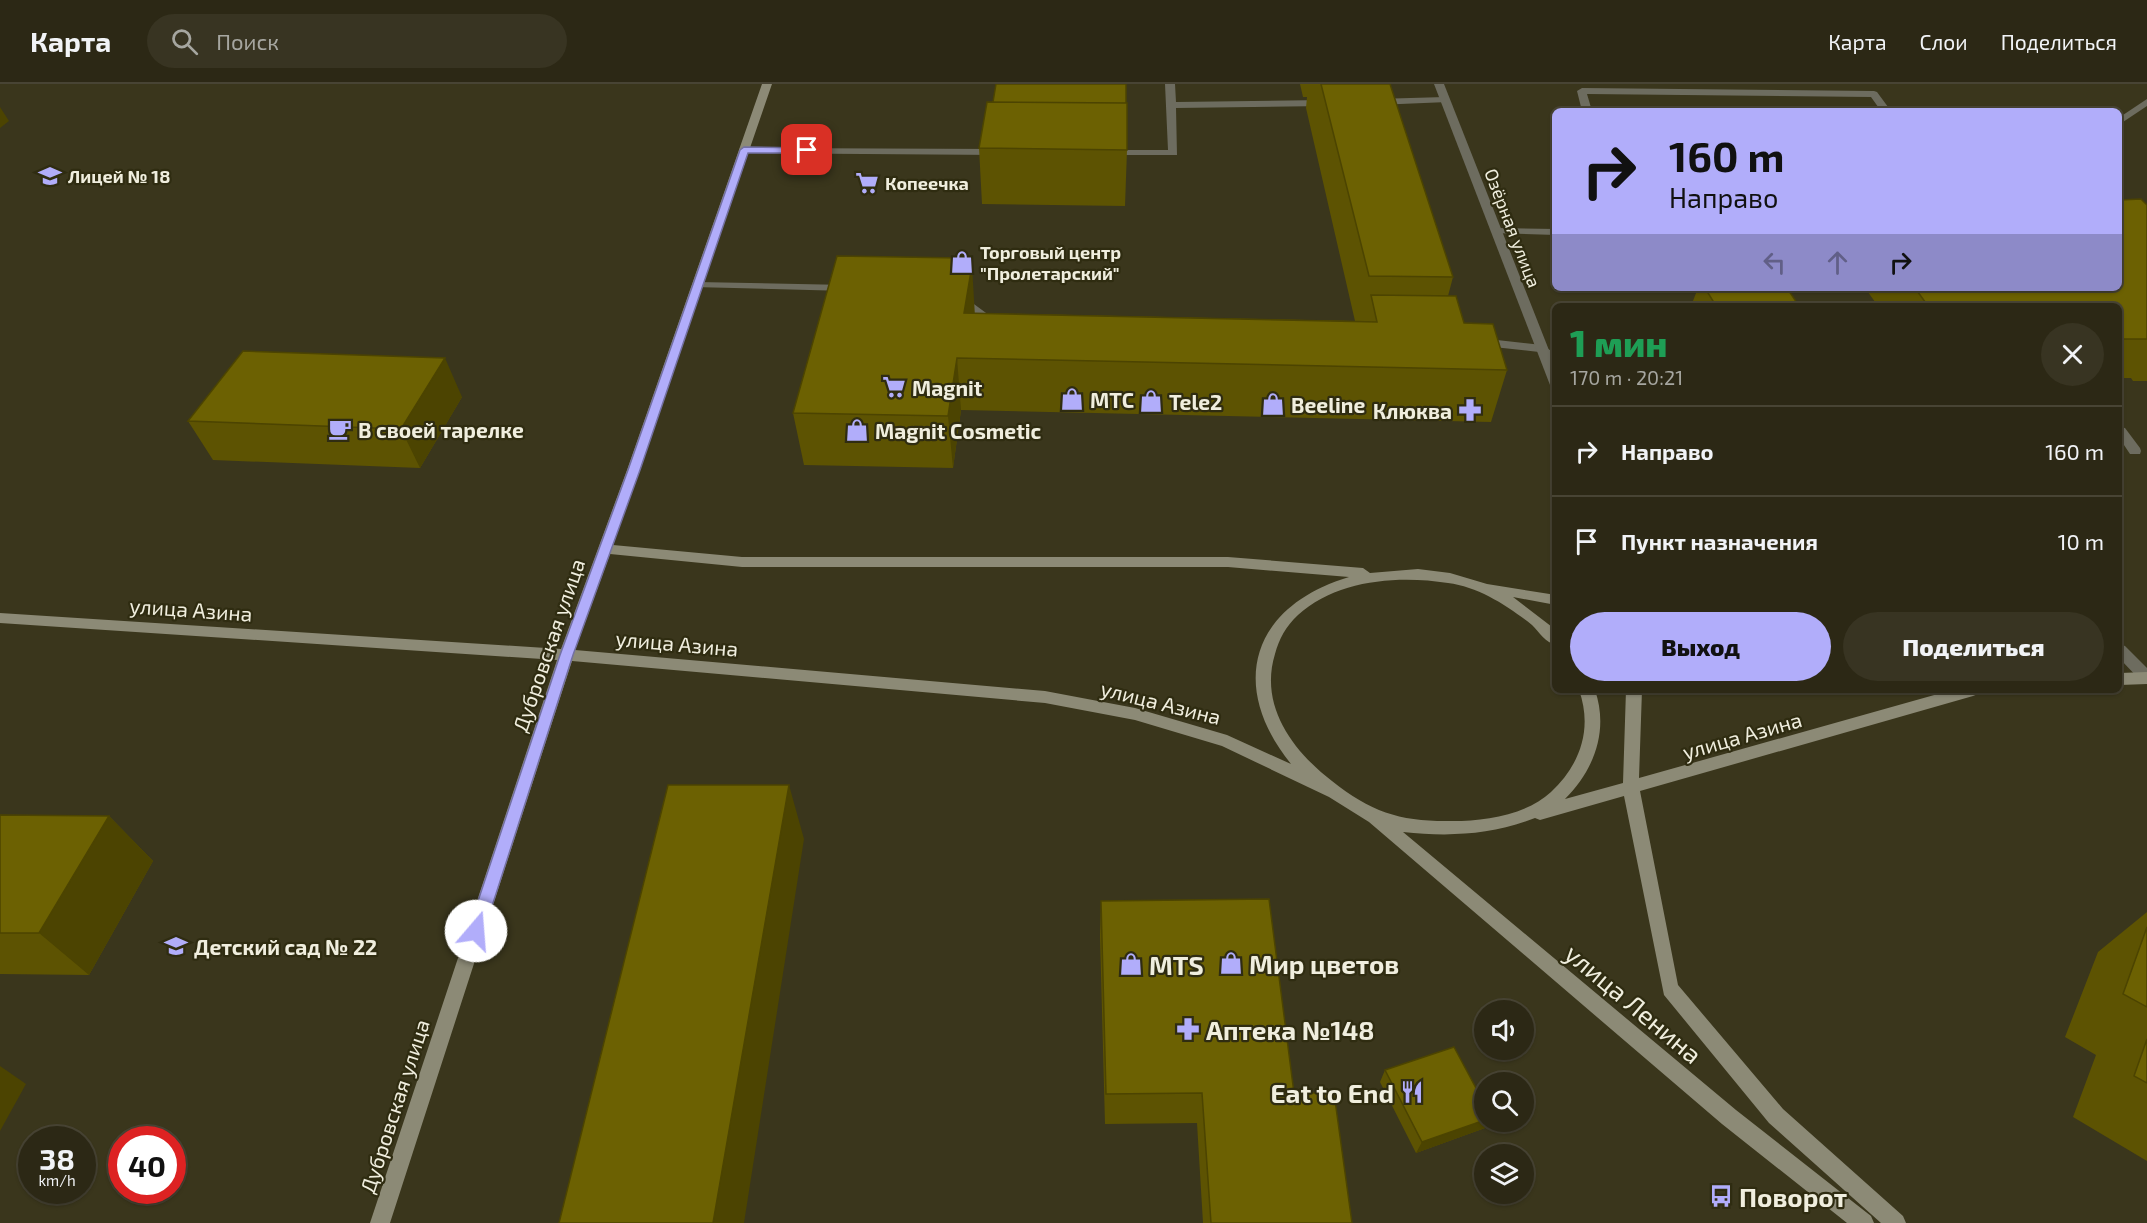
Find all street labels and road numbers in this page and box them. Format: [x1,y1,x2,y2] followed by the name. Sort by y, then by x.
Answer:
[1480,165,1546,291] street label: Озёрная улица
[507,555,590,735] street label: Дубровская улица
[129,592,253,627] street label: улица Азина
[615,625,739,662] street label: улица Азина
[1098,675,1224,730] street label: улица Азина
[1679,706,1805,765] street label: улица Азина
[1559,937,1709,1070] street label: улица Ленина
[354,1016,435,1196] street label: Дубровская улица

